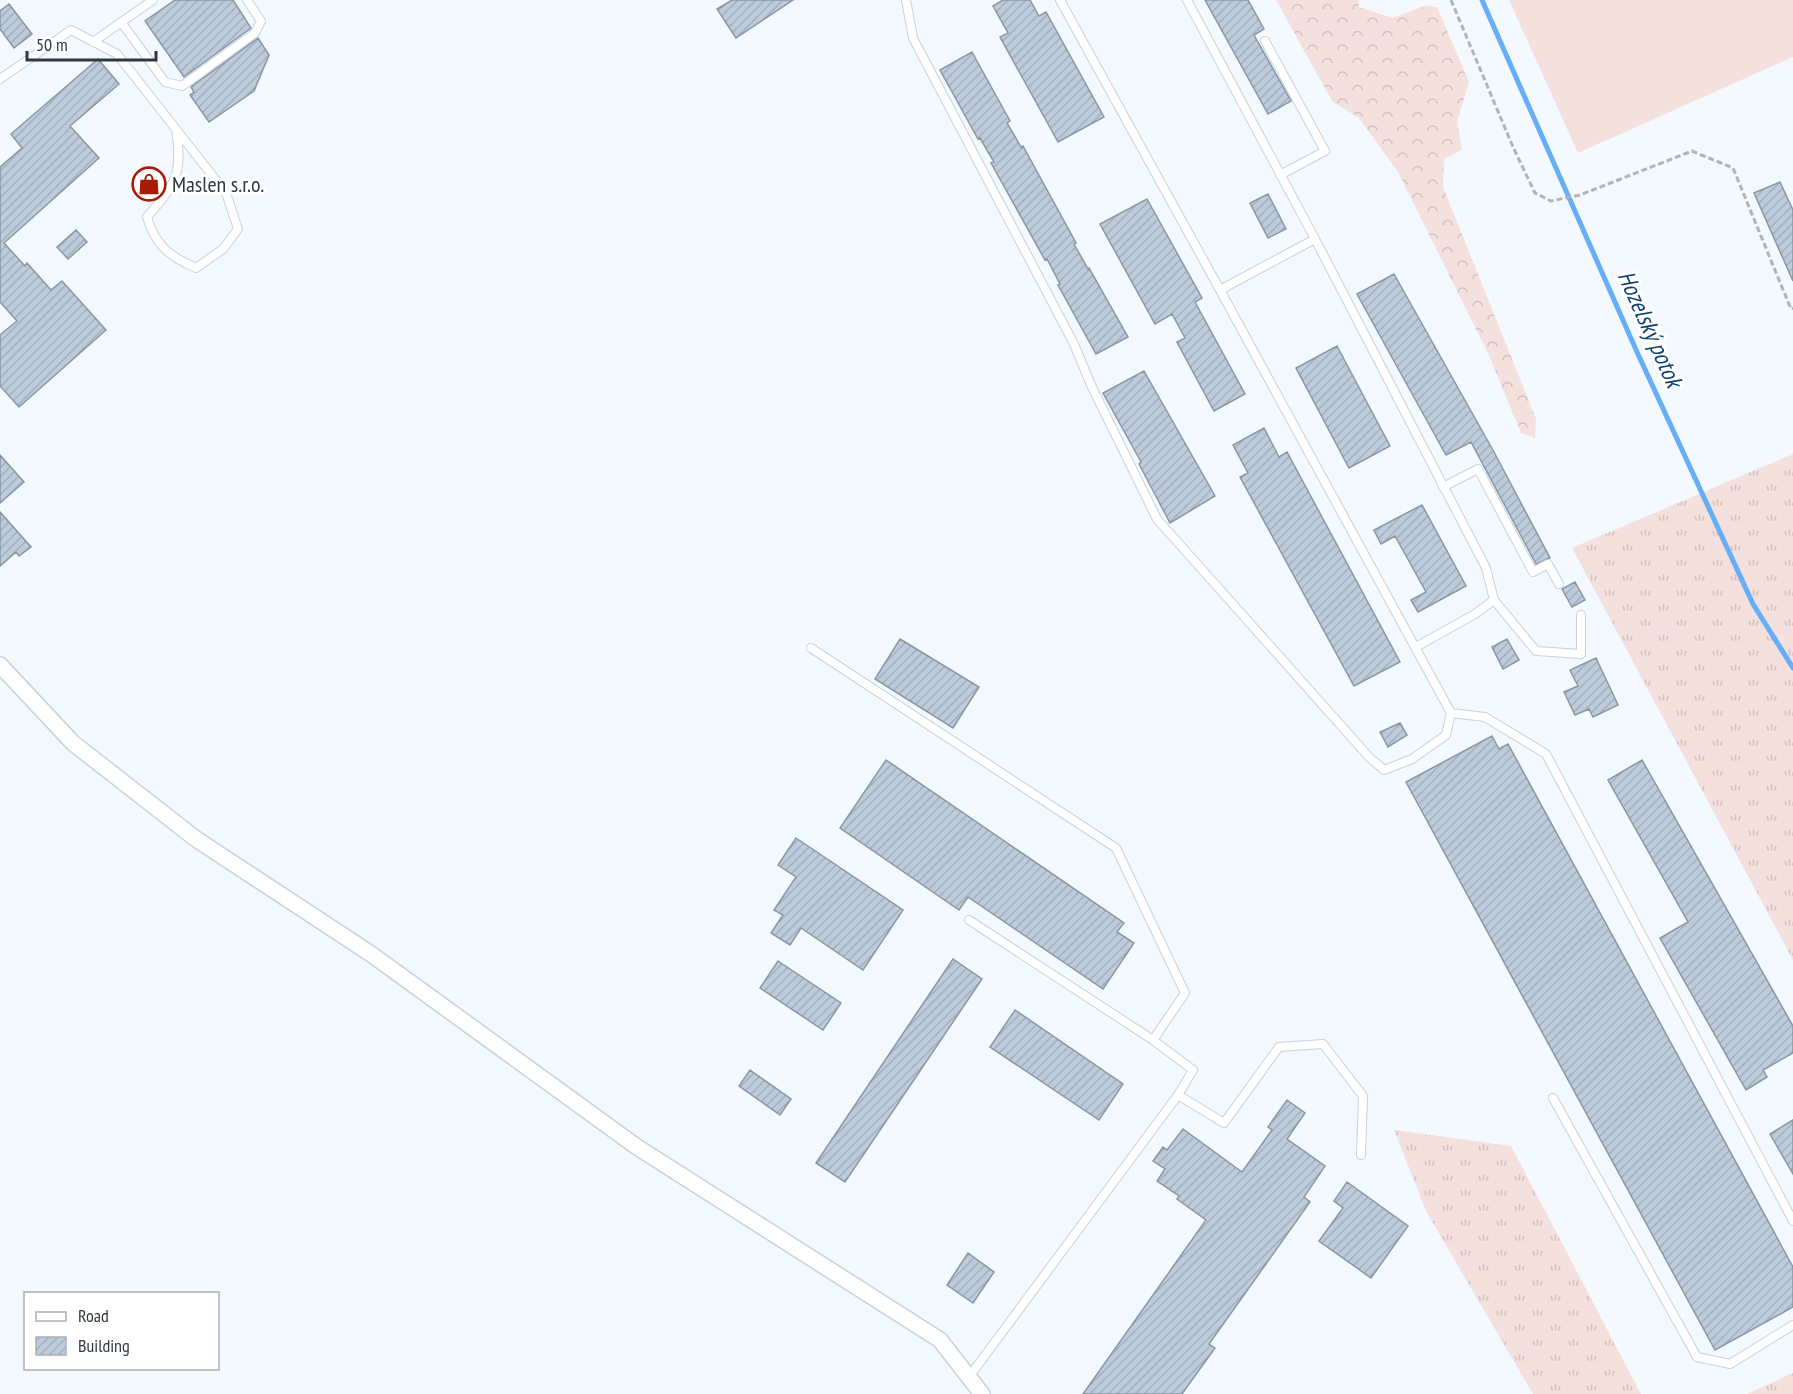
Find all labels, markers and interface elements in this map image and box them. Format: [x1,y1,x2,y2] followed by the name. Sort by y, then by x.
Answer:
[27,24,156,62] scale bar
[36,33,68,56] text: 50 m
[131,166,167,202] shop icon: Maslen s.r.o.
[172,170,264,198] place label: Maslen s.r.o.
[1611,266,1691,394] water label: Hozelský potok
[24,1292,219,1370] legend
[78,1304,109,1327] text: Road
[78,1334,130,1357] text: Building

